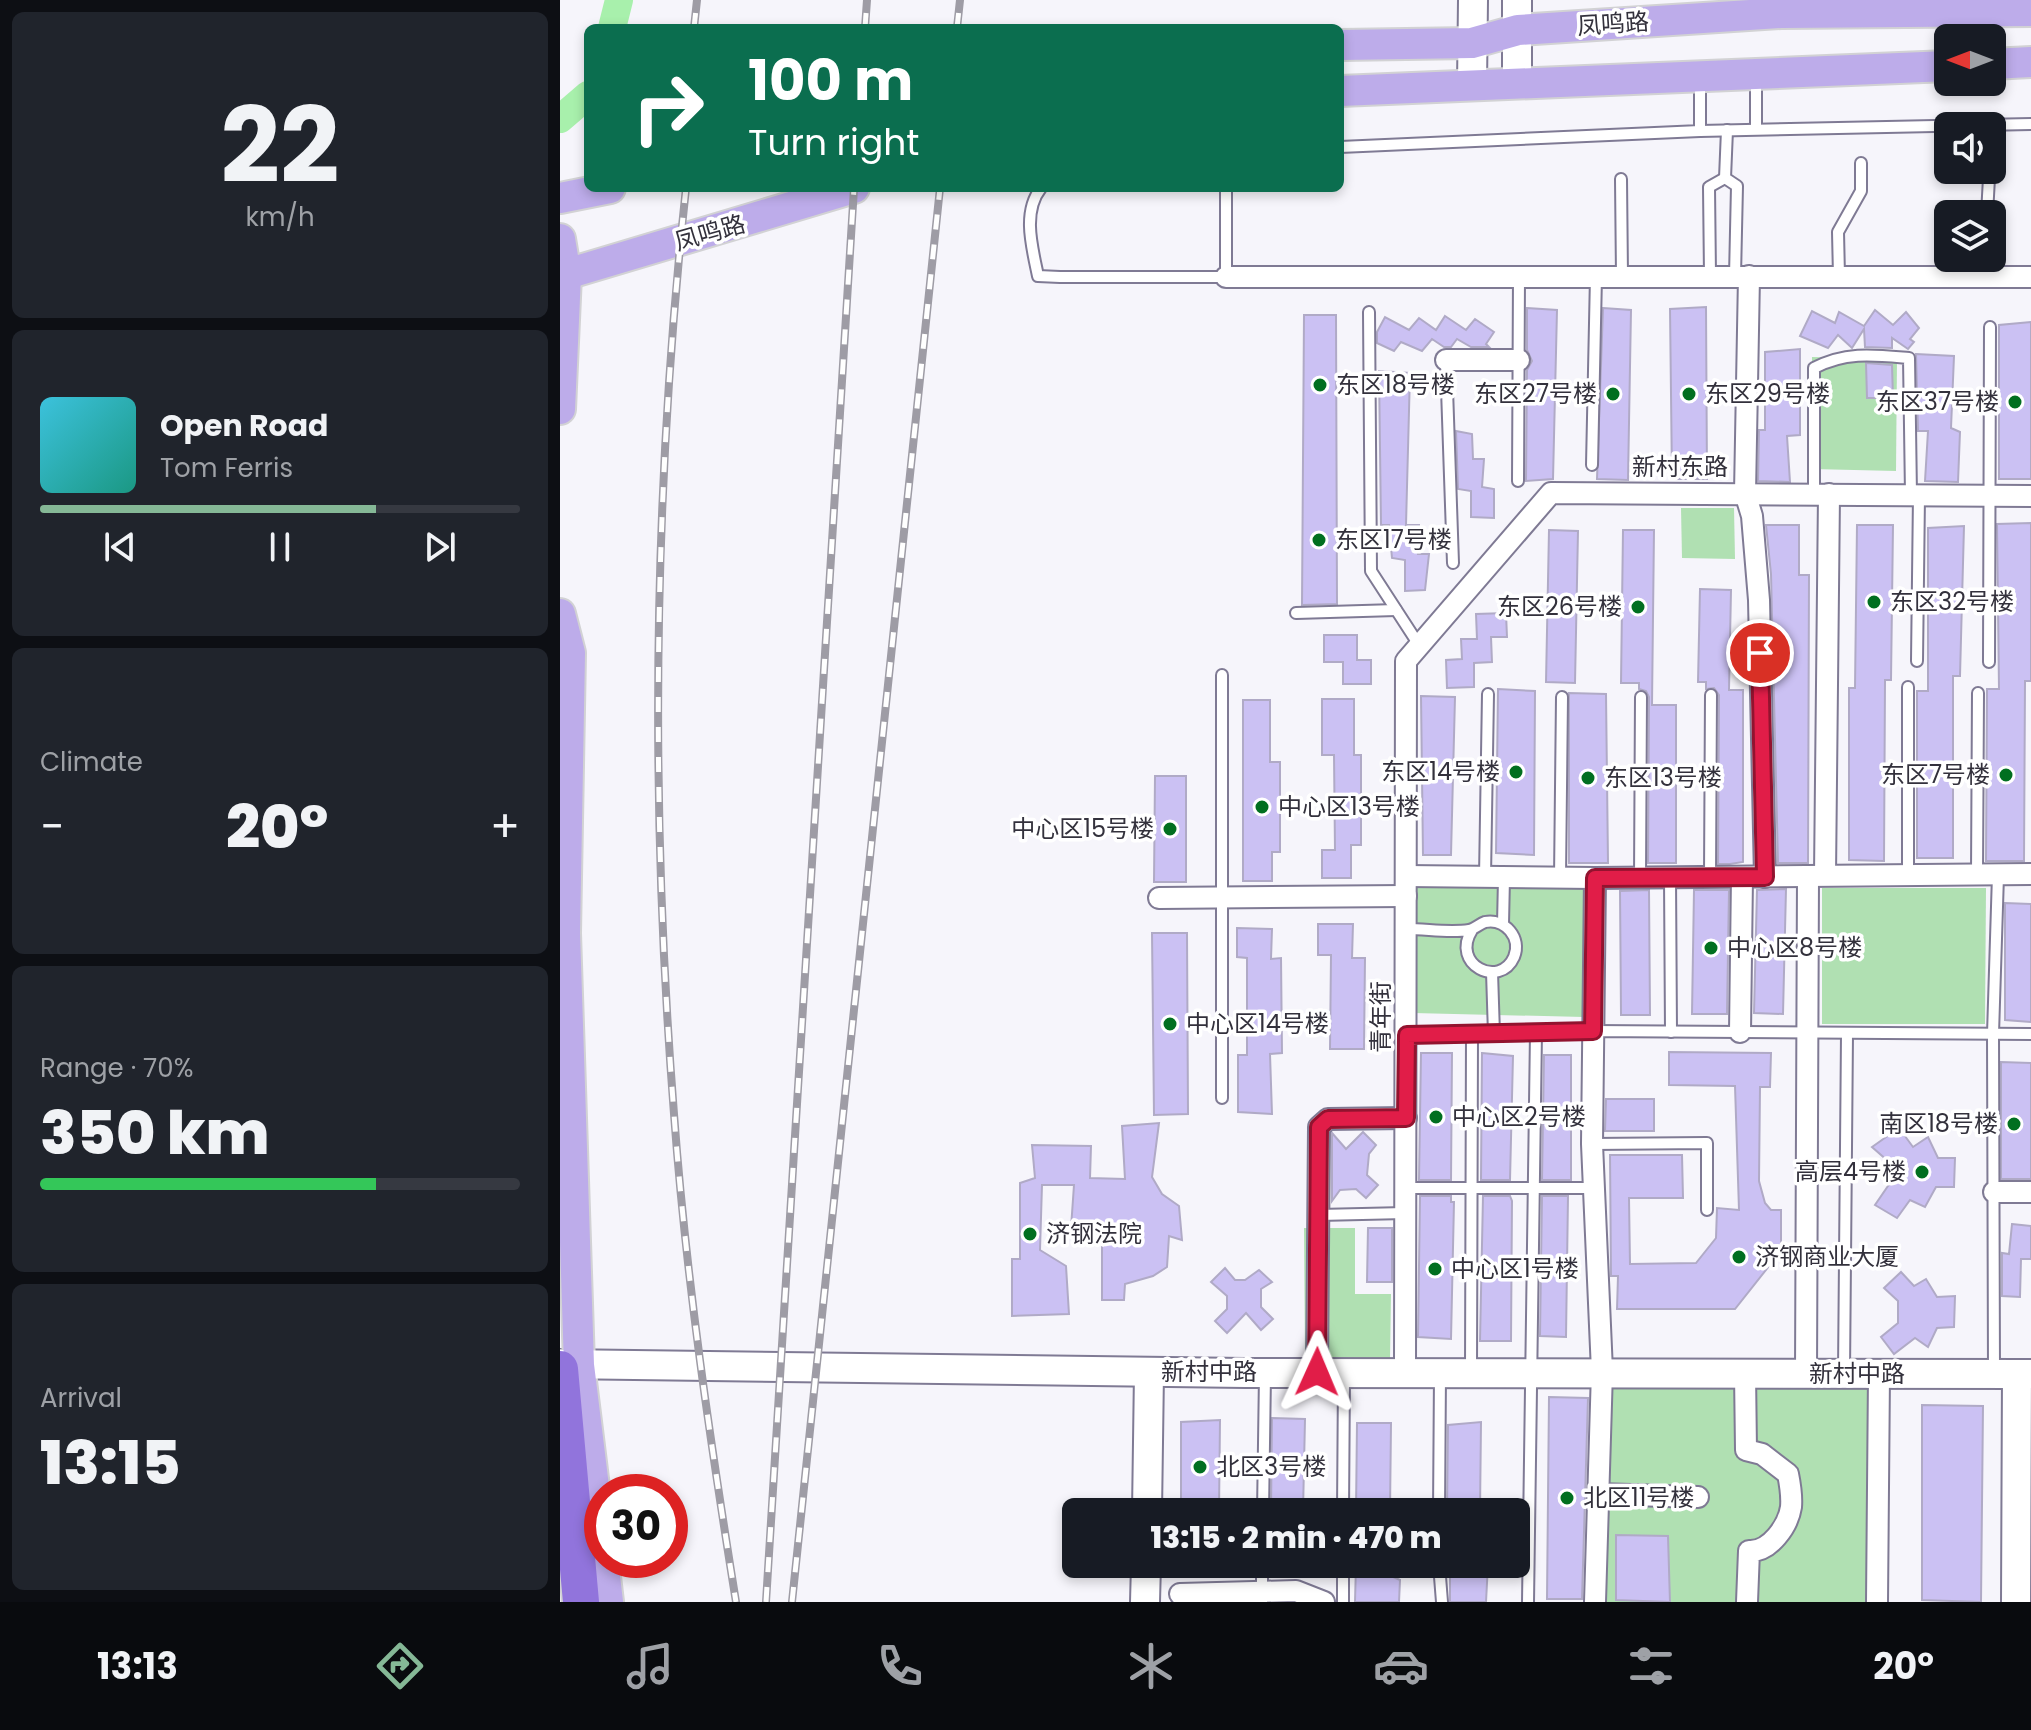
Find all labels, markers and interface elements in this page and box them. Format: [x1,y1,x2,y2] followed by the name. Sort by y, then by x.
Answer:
[1576,5,1650,42] street label: 凤鸣路
[1934,24,2006,96] north arrow
[1934,24,2006,272] map controls
[748,41,913,120] text: 100 m
[616,56,720,160] icon: right
[221,73,339,218] text: 22
[1934,112,2006,184] button: sound
[748,117,919,168] text: Turn right
[245,199,315,235] text: km/h
[1934,200,2006,272] button: layers
[671,207,749,258] street label: 凤鸣路
[1336,368,1455,401] place label: 东区18号楼
[1311,376,1329,394] marker: 东区18号楼
[1474,377,1597,410] place label: 东区27号楼
[1705,377,1830,410] place label: 东区29号楼
[1604,385,1622,403] marker: 东区27号楼
[1680,385,1698,403] marker: 东区29号楼
[1876,385,1999,418] place label: 东区37号楼
[2006,393,2024,411] marker: 东区37号楼
[160,404,328,447] text: Open Road
[160,450,293,486] text: Tom Ferris
[1632,450,1728,483] street label: 新村东路
[1335,523,1452,556] place label: 东区17号楼
[98,525,142,569] icon: previous
[258,525,302,569] icon: pause
[418,525,462,569] icon: next
[1310,531,1328,549] marker: 东区17号楼
[1890,585,2014,618] place label: 东区32号楼
[1497,590,1622,623] place label: 东区26号楼
[1865,593,1883,611] marker: 东区32号楼
[1629,598,1647,616] marker: 东区26号楼
[1726,619,1794,687] pin
[1738,631,1782,675] icon: arrive
[40,744,143,780] text: Climate
[1381,755,1500,788] place label: 东区14号楼
[1881,758,1990,791] place label: 东区7号楼
[1604,761,1722,794] place label: 东区13号楼
[1507,763,1525,781] marker: 东区14号楼
[1997,766,2015,784] marker: 东区7号楼
[1579,769,1597,787] marker: 东区13号楼
[226,785,328,869] text: 20°
[1278,790,1420,823] place label: 中心区13号楼
[40,796,64,857] text: −
[490,796,520,857] text: +
[1253,798,1271,816] marker: 中心区13号楼
[1011,812,1154,845] place label: 中心区15号楼
[1161,820,1179,838] marker: 中心区15号楼
[1727,931,1862,964] place label: 中心区8号楼
[1702,939,1720,957] marker: 中心区8号楼
[1364,981,1397,1053] street label: 青年街
[1186,1007,1329,1040] place label: 中心区14号楼
[1161,1015,1179,1033] marker: 中心区14号楼
[40,1050,193,1086] text: Range · 70%
[40,1091,270,1175] text: 350 km
[1452,1100,1586,1133] place label: 中心区2号楼
[1879,1107,1998,1140] place label: 南区18号楼
[1427,1108,1445,1126] marker: 中心区2号楼
[2005,1115,2023,1133] marker: 南区18号楼
[1795,1155,1906,1188] place label: 高层4号楼
[1913,1163,1931,1181] marker: 高层4号楼
[1046,1217,1142,1250] place label: 济钢法院
[1021,1225,1039,1243] marker: 济钢法院
[1755,1240,1899,1273] place label: 济钢商业大厦
[1730,1248,1748,1266] marker: 济钢商业大厦
[1451,1252,1579,1285] place label: 中心区1号楼
[1426,1260,1444,1278] marker: 中心区1号楼
[1275,1330,1359,1414] position arrow
[1161,1355,1257,1388] street label: 新村中路
[1809,1357,1905,1390] street label: 新村中路
[40,1380,122,1416] text: Arrival
[40,1421,180,1505] text: 13:15
[1216,1450,1326,1483] place label: 北区3号楼
[1191,1458,1209,1476] marker: 北区3号楼
[584,1474,688,1578] speed limit sign: 30
[1583,1481,1694,1514] place label: 北区11号楼
[1558,1489,1576,1507] marker: 北区11号楼
[1150,1516,1442,1559] text: 13:15 · 2 min · 470 m
[372,1638,428,1694] icon: directions
[622,1638,678,1694] icon: music
[872,1638,928,1694] icon: phone
[1123,1638,1179,1694] icon: climate
[1373,1638,1429,1694] icon: car
[1623,1638,1679,1694] icon: filters
[97,1641,178,1692] text: 13:13
[1873,1641,1934,1692] text: 20°

